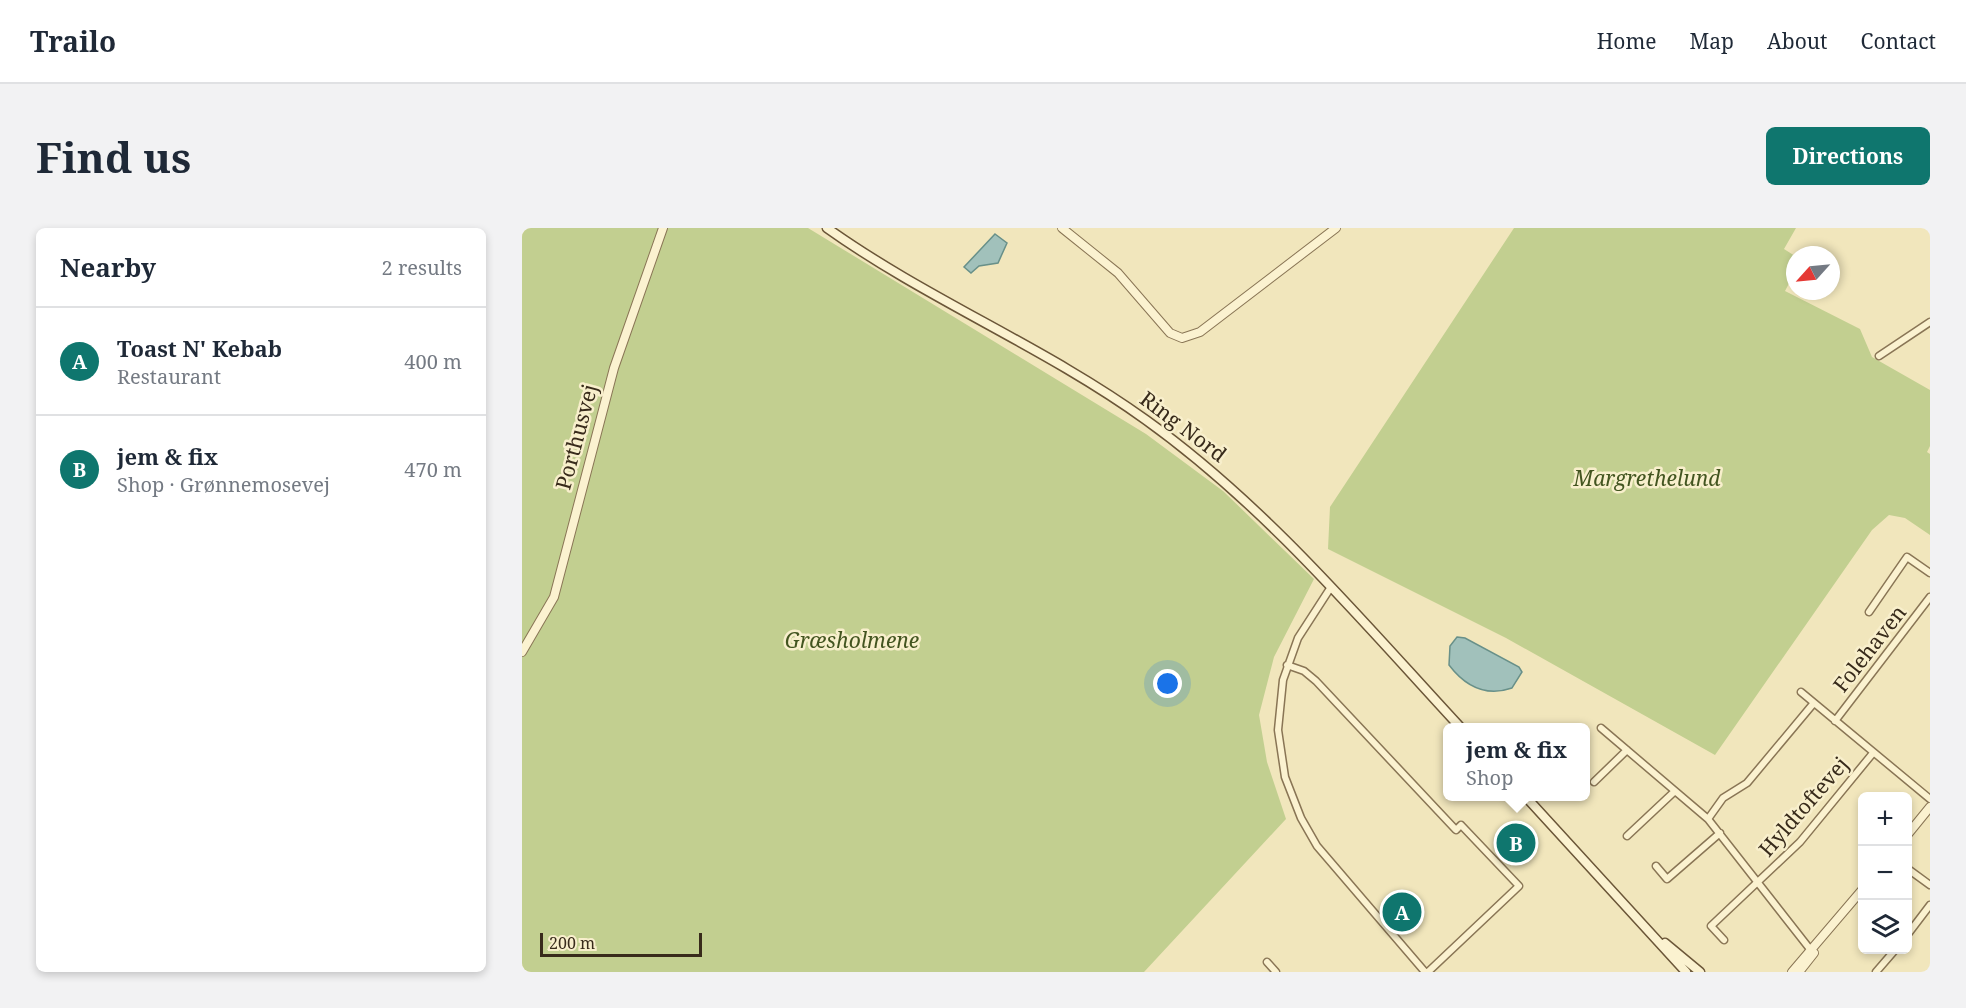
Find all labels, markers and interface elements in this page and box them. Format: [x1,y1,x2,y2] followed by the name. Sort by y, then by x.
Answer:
[30,22,116,60] text: Trailo
[1597,27,1657,55] text: Home
[1690,27,1734,55] text: Map
[1767,27,1828,55] text: About
[1861,27,1936,55] text: Contact
[1766,127,1930,185] button: Directions
[36,128,191,185] text: Find us
[1786,246,1840,300] north arrow
[60,249,156,285] text: Nearby
[382,254,462,281] text: 2 results
[117,333,282,363] text: Toast N' Kebab
[72,348,87,375] text: A
[404,348,462,375] text: 400 m
[117,363,221,390] text: Restaurant
[549,381,604,492] street label: Porthusvej
[1135,384,1233,468] street label: Ring Nord
[117,441,218,471] text: jem & fix
[73,456,86,483] text: B
[404,456,462,483] text: 470 m
[1572,464,1721,492] park label: Margrethelund
[117,471,330,498] text: Shop · Grønnemosevej
[1826,599,1912,698] street label: Folehaven
[785,626,919,654] park label: Græsholmene
[1153,669,1182,698] your location
[1443,723,1590,801] popup
[1466,734,1567,764] text: jem & fix
[1752,751,1854,862] street label: Hyldtoftevej
[1466,764,1513,791] text: Shop
[1858,792,1912,954] map controls
[1858,792,1912,846] button: +
[1496,820,1536,866] pin: B
[1858,846,1912,900] button: −
[1382,890,1422,934] pin: A
[1858,900,1912,954] button: layers
[540,930,702,958] scale bar
[549,932,595,954] text: 200 m

